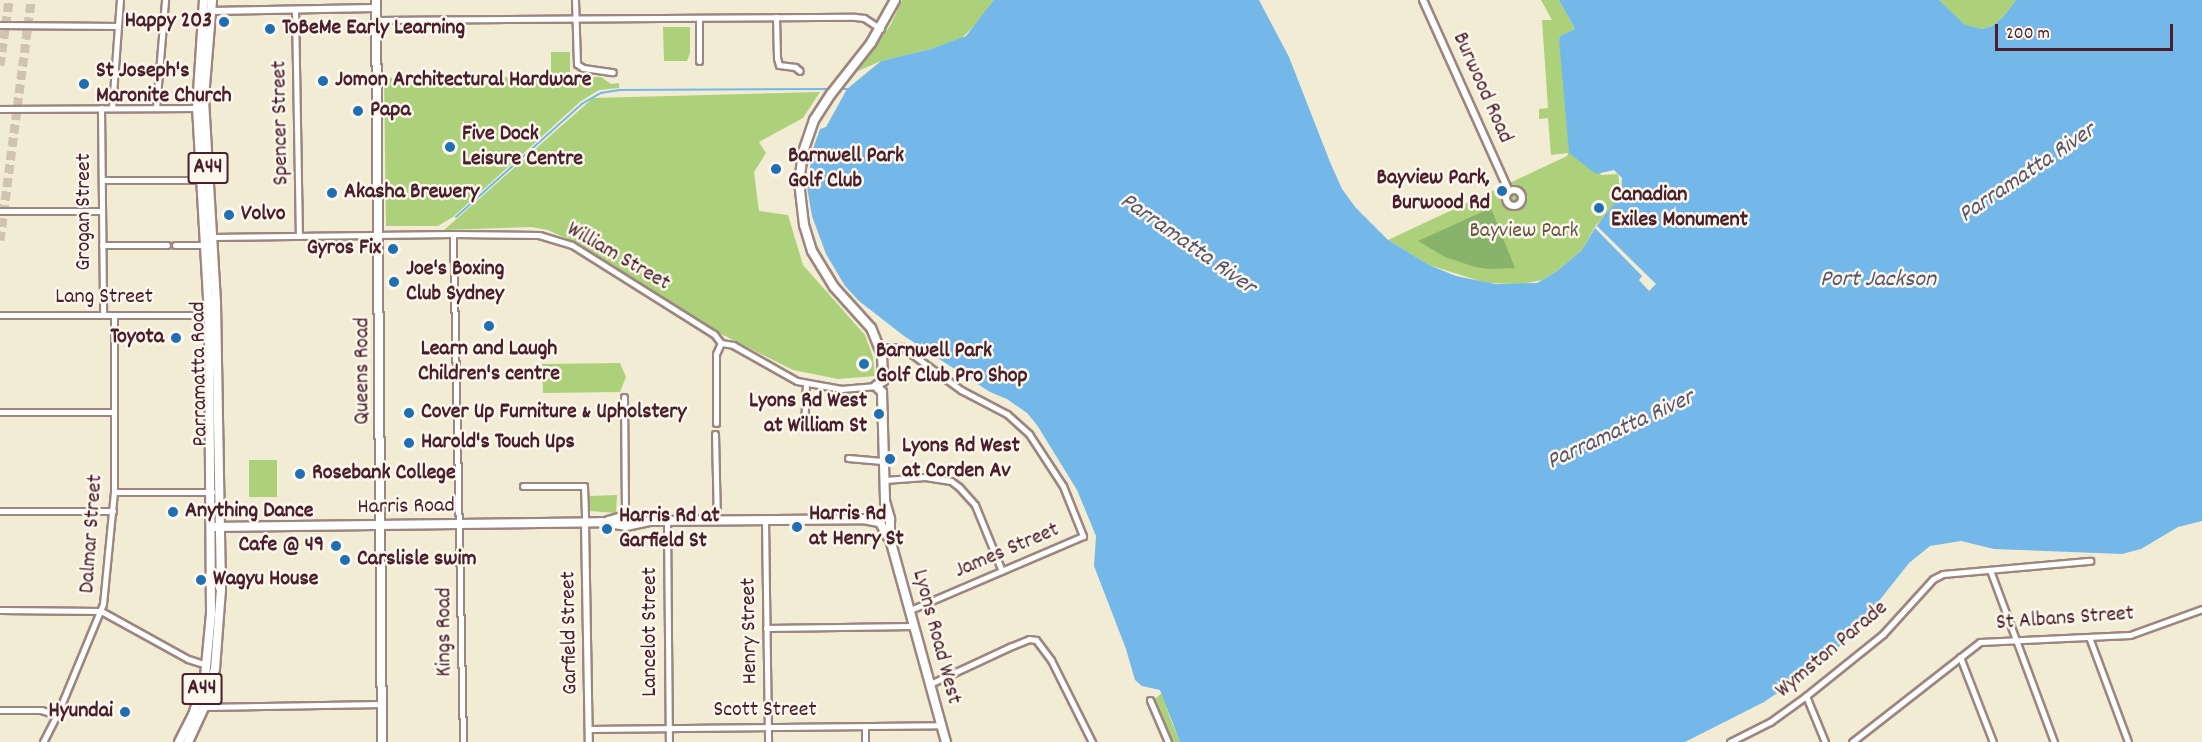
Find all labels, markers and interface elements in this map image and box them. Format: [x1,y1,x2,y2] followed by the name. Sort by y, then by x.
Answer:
[125,9,212,35] place label: Happy 203
[1998,12,2176,50] scale bar
[217,15,231,29] marker: Happy 203
[282,16,465,42] place label: ToBeMe Early Learning
[263,22,277,36] marker: ToBeMe Early Learning
[2006,22,2050,47] text: 200 m
[1446,29,1518,147] street label: Burwood Road
[96,58,232,110] place label: St Joseph's Maronite Church
[267,60,295,186] street label: Spencer Street
[335,68,591,94] place label: Jomon Architectural Hardware
[316,74,330,88] marker: Jomon Architectural Hardware
[77,77,91,91] marker: St Joseph's Maronite Church
[370,98,411,124] place label: Papa
[351,104,365,118] marker: Papa
[1954,118,2102,230] water label: Parramatta River
[462,121,583,172] place label: Five Dock Leisure Centre
[443,140,457,154] marker: Five Dock Leisure Centre
[788,143,904,194] place label: Barnwell Park Golf Club
[187,150,229,186] road number: A44
[72,153,98,271] street label: Grogan Street
[769,162,783,176] marker: Barnwell Park Golf Club
[1377,165,1490,216] place label: Bayview Park, Burwood Rd
[344,180,479,206] place label: Akasha Brewery
[1611,182,1748,234] place label: Canadian Exiles Monument
[1495,184,1509,198] marker: Bayview Park, Burwood Rd
[325,186,339,200] marker: Akasha Brewery
[1114,188,1260,302] water label: Parramatta River
[1592,201,1606,215] marker: Canadian Exiles Monument
[241,202,286,228] place label: Volvo
[222,208,236,222] marker: Volvo
[562,217,674,297] street label: William Street
[1469,219,1579,245] park label: Bayview Park
[307,236,381,262] place label: Gyros Fix
[386,242,400,256] marker: Gyros Fix
[406,256,504,308] place label: Joe's Boxing Club Sydney
[1820,267,1936,295] water label: Port Jackson
[387,275,401,289] marker: Joe's Boxing Club Sydney
[55,285,153,311] street label: Lang Street
[186,301,214,447] street label: Parramatta Road
[350,317,376,425] street label: Queens Road
[482,319,496,333] marker: Learn and Laugh Children's centre
[110,325,164,351] place label: Toyota
[169,331,183,345] marker: Toyota
[418,336,560,388] place label: Learn and Laugh Children's centre
[876,338,1028,390] place label: Barnwell Park Golf Club Pro Shop
[857,357,871,371] marker: Barnwell Park Golf Club Pro Shop
[1543,384,1699,478] water label: Parramatta River
[749,388,867,440] place label: Lyons Rd West at William St
[421,400,686,426] place label: Cover Up Furniture & Upholstery
[402,406,416,420] marker: Cover Up Furniture & Upholstery
[872,407,886,421] marker: Lyons Rd West at William St
[421,430,575,456] place label: Harold's Touch Ups
[902,433,1020,484] place label: Lyons Rd West at Corden Av
[402,436,416,450] marker: Harold's Touch Ups
[883,452,897,466] marker: Lyons Rd West at Corden Av
[312,461,456,487] place label: Rosebank College
[293,467,307,481] marker: Rosebank College
[75,474,109,594] street label: Dalmar Street
[357,493,455,521] street label: Harris Road
[185,499,314,525] place label: Anything Dance
[809,501,904,552] place label: Harris Rd at Henry St
[619,503,720,554] place label: Harris Rd at Garfield St
[166,505,180,519] marker: Anything Dance
[951,517,1063,585] street label: James Street
[790,520,804,534] marker: Harris Rd at Henry St
[600,522,614,536] marker: Harris Rd at Garfield St
[238,533,324,559] place label: Cafe @ 49
[329,539,343,553] marker: Cafe @ 49
[357,547,477,573] place label: Carslisle swim
[338,553,352,567] marker: Carslisle swim
[213,567,318,593] place label: Wagyu House
[638,567,664,697] street label: Lancelot Street
[905,567,967,707] street label: Lyons Road West
[556,571,584,695] street label: Garfield Street
[194,573,208,587] marker: Wagyu House
[736,577,764,685] street label: Henry Street
[432,587,458,677] street label: Kings Road
[1771,596,1893,704] street label: Wymston Parade
[1995,601,2135,637] street label: St Albans Street
[181,671,223,707] road number: A44
[713,698,817,724] street label: Scott Street
[49,699,113,725] place label: Hyundai
[118,705,132,719] marker: Hyundai

